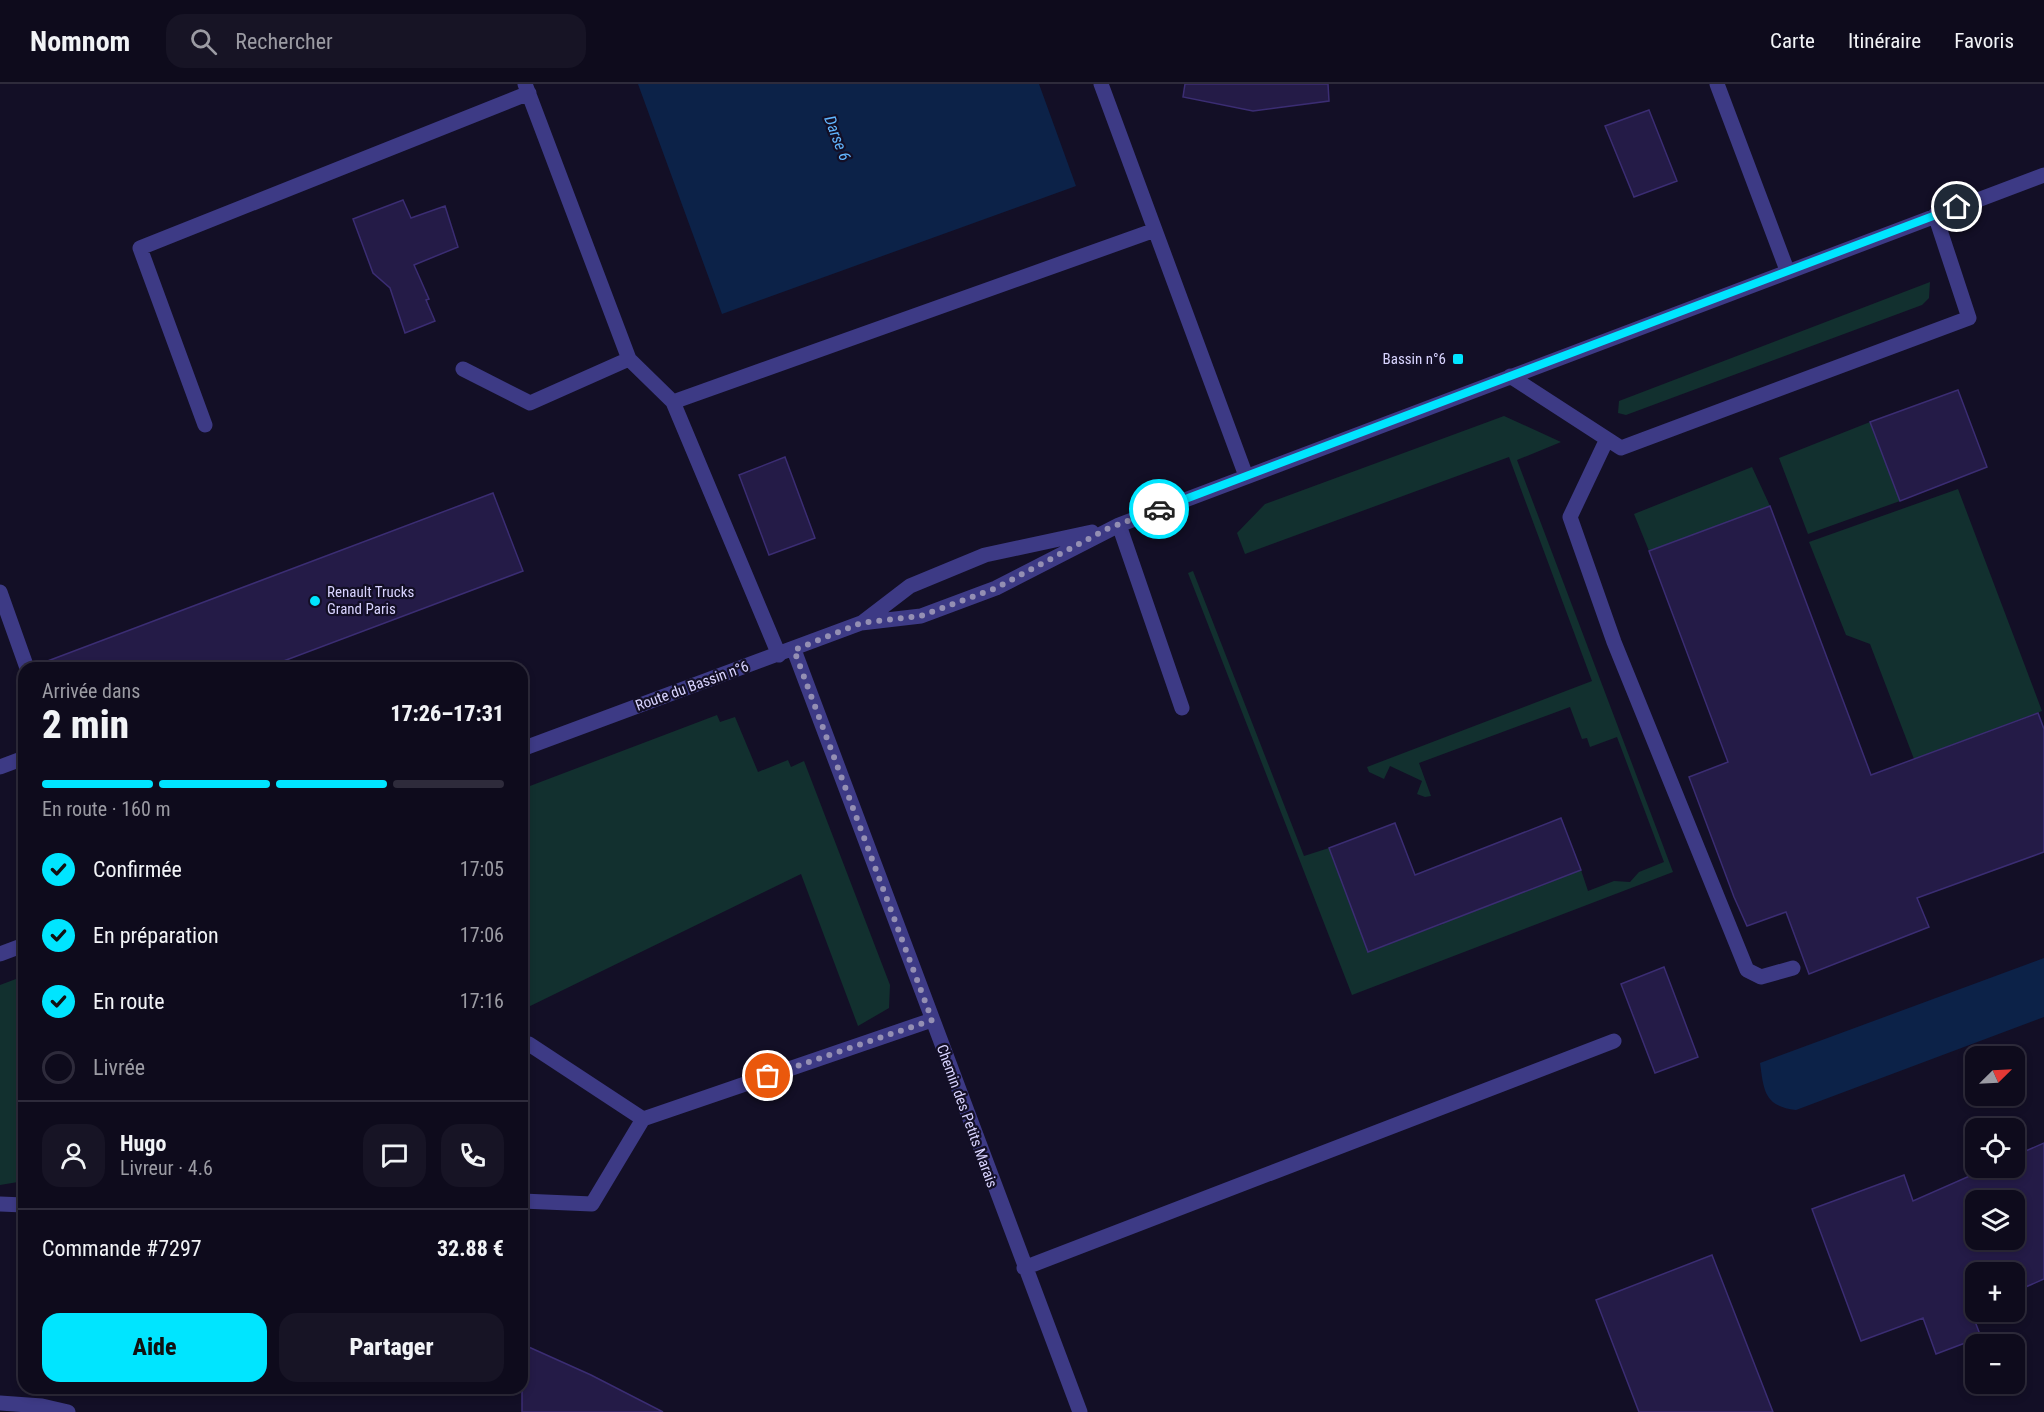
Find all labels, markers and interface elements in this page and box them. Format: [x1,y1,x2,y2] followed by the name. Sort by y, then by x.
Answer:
[166,14,586,68] search box
[30,25,130,58] text: Nomnom
[187,25,220,58] icon: search
[235,29,333,54] text: Rechercher
[1770,29,1815,53] text: Carte
[1848,29,1921,53] text: Itinéraire
[1954,29,2014,53] text: Favoris
[820,113,855,163] water label: Darse 6
[1931,181,1982,232] pin
[1940,190,1973,223] icon: home
[1383,350,1446,368] place label: Bassin n°6
[1451,352,1465,366] marker: Bassin n°6
[1129,479,1189,539] courier
[1143,493,1176,526] icon: car
[327,583,414,618] place label: Renault Trucks Grand Paris
[308,594,322,608] marker: Renault Trucks Grand Paris
[633,657,751,715] street label: Route du Bassin n°6
[42,679,140,703] text: Arrivée dans
[390,701,504,726] text: 17:26–17:31
[42,702,129,748] text: 2 min
[42,797,170,821] text: En route · 160 m
[42,853,75,886] icon: check
[93,857,182,882] text: Confirmée
[460,857,504,881] text: 17:05
[42,919,75,952] icon: check
[93,923,219,948] text: En préparation
[460,923,504,947] text: 17:06
[42,985,75,1018] icon: check
[93,989,165,1014] text: En route
[460,989,504,1013] text: 17:16
[933,1042,1001,1190] street label: Chemin des Petits Marais
[1965,1046,2025,1106] north arrow
[1965,1046,2025,1394] map controls
[742,1050,793,1101] pin
[93,1055,145,1080] text: Livrée
[751,1059,784,1092] icon: bag
[1965,1118,2025,1178] button: locate
[42,1124,105,1187] button: person
[363,1124,426,1187] button: chat
[441,1124,504,1187] button: phone
[120,1131,166,1156] text: Hugo
[120,1156,213,1180] text: Livreur · 4.6
[1965,1190,2025,1250] button: layers
[42,1236,202,1261] text: Commande #7297
[437,1236,504,1261] text: 32.88 €
[1965,1262,2025,1322] button: +
[42,1313,267,1382] button: Aide
[279,1313,504,1382] button: Partager
[1965,1334,2025,1394] button: −

